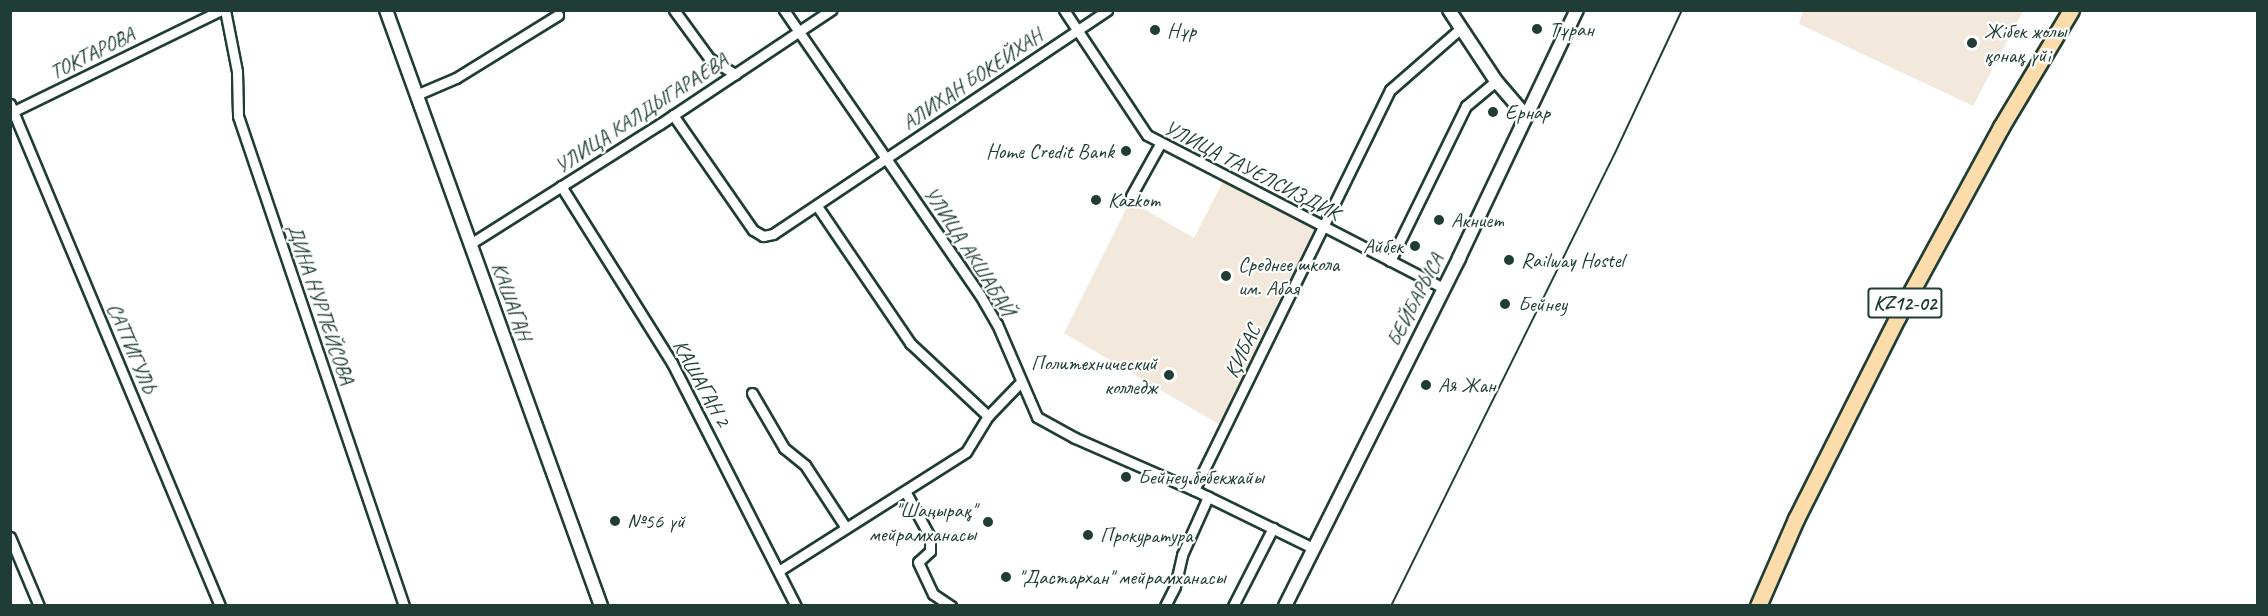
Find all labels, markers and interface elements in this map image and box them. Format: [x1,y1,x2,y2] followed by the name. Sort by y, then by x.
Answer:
[1549,16,1594,42] place label: Тұран
[1167,17,1196,43] place label: Нұр
[1984,18,2067,68] place label: Жібек жолы қонақ үйі
[45,22,139,84] street label: ТОКТАРОВА
[1530,22,1544,36] marker: Тұран
[897,23,1047,135] street label: АЛИХАН БОКЕЙХАН
[1148,23,1162,37] marker: Нұр
[1965,36,1979,50] marker: Жібек жолы қонақ үйі
[550,48,732,178] street label: УЛИЦА КАЛДЫГАРАЕВА
[1505,99,1550,125] place label: Ернар
[1486,105,1500,119] marker: Ернар
[1160,115,1344,225] street label: УЛИЦА ТАУЕЛСИЗДИК
[985,138,1114,164] place label: Home Credit Bank
[1119,144,1133,158] marker: Home Credit Bank
[919,182,1021,320] street label: УЛИЦА АКШАБАЙ
[1108,187,1160,213] place label: Kazkom
[1089,193,1103,207] marker: Kazkom
[1451,207,1504,233] place label: Акниет
[1432,213,1446,227] marker: Акниет
[282,221,360,387] street label: ДИНА НУРПЕЙСОВА
[1363,233,1403,259] place label: Айбек
[1408,239,1422,253] marker: Айбек
[1521,247,1624,273] place label: Railway Hostel
[1381,249,1449,351] street label: БЕЙБАРЫСА
[1238,251,1339,301] place label: Среднее школа им. Абая
[1502,253,1516,267] marker: Railway Hostel
[486,259,538,343] street label: КАШАГАН
[1219,269,1233,283] marker: Среднее школа им. Абая
[1866,286,1944,320] road number: KZ12-02
[1518,291,1567,317] place label: Бейнеу
[1496,295,1514,313] marker: Бейнеу
[102,299,162,397] street label: САТТИГУЛЬ
[1218,320,1266,382] street label: ҚИБАС
[668,335,736,431] street label: КАШАГАН 2
[1031,350,1157,400] place label: Политехнический колледж
[1162,368,1176,382] marker: Политехнический колледж
[1438,372,1496,398] place label: Ая Жан
[1419,378,1433,392] marker: Ая Жан
[1138,464,1265,490] place label: Бейнеу бөбекжайы
[1119,470,1133,484] marker: Бейнеу бөбекжайы
[869,497,976,547] place label: "Шаңырақ" мейрамханасы
[627,508,685,534] place label: №56 үй
[608,514,622,528] marker: №56 үй
[981,515,995,529] marker: "Шаңырақ" мейрамханасы
[1100,522,1192,548] place label: Прокуратура
[1081,528,1095,542] marker: Прокуратура
[1018,564,1226,590] place label: "Дастархан" мейрамханасы
[999,570,1013,584] marker: "Дастархан" мейрамханасы

